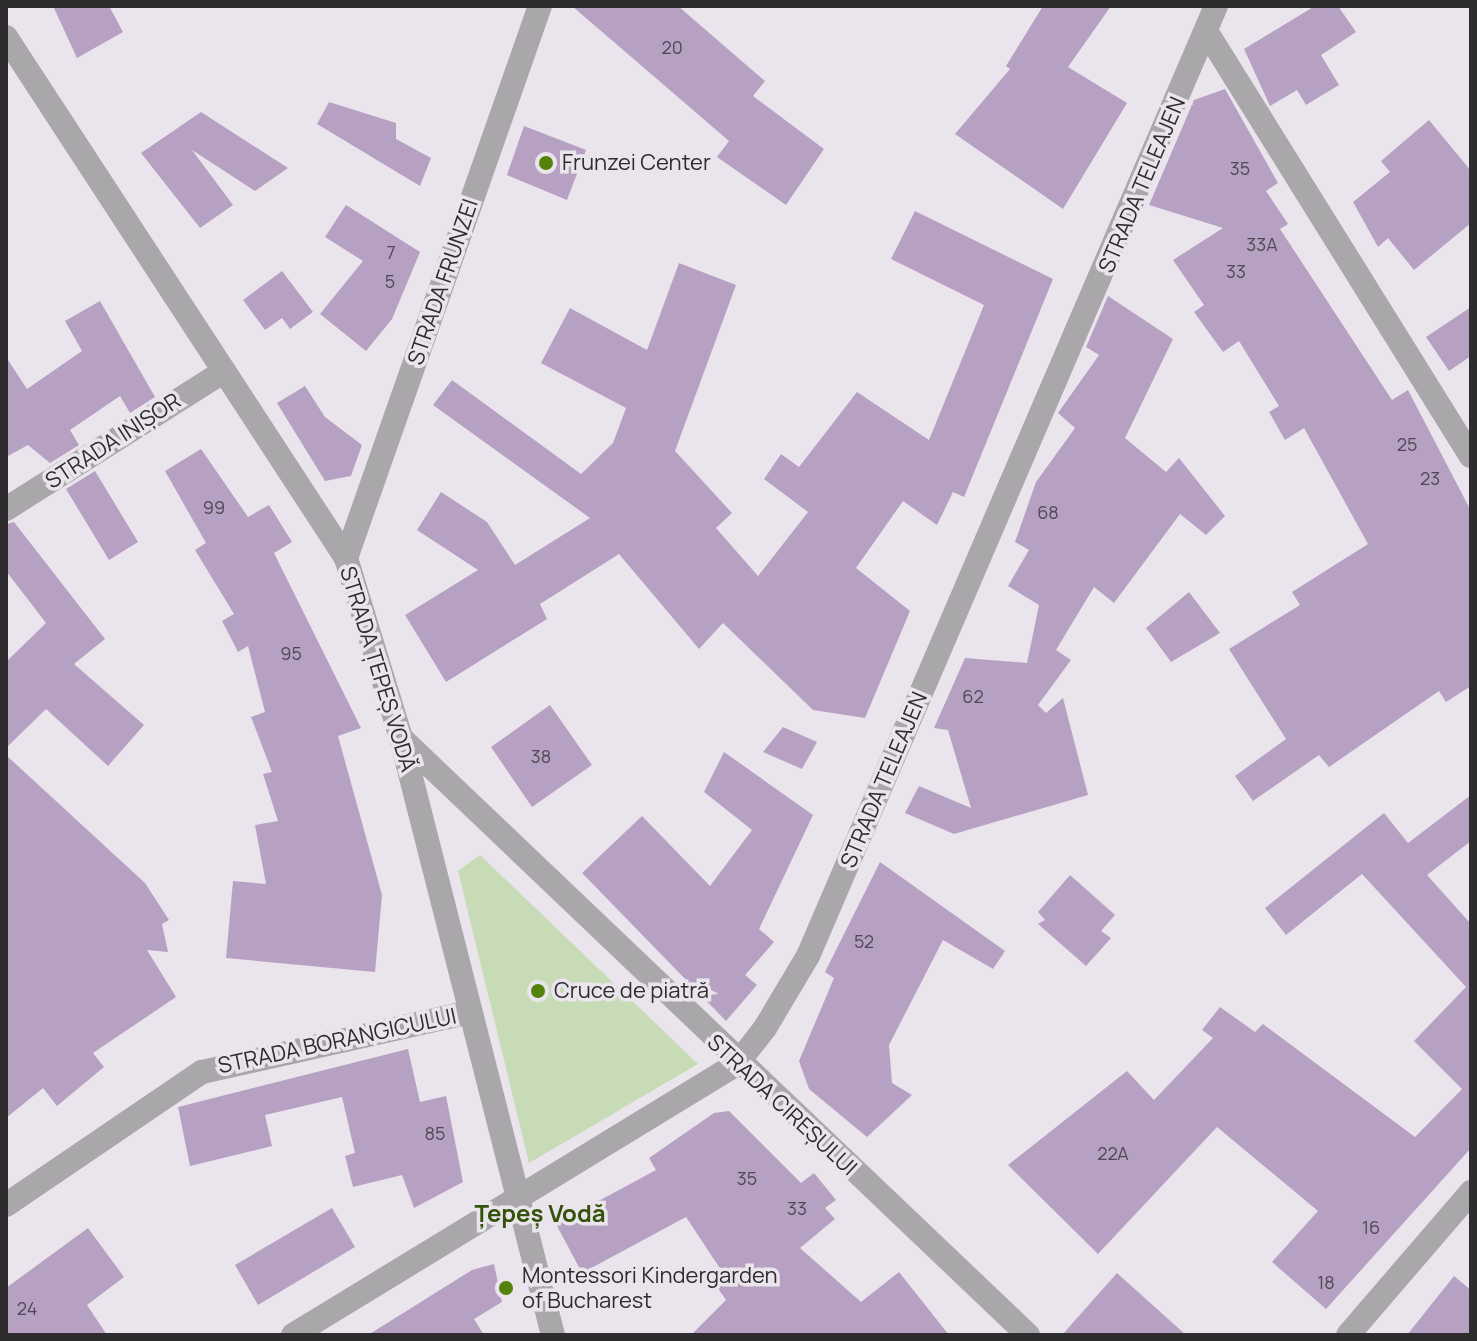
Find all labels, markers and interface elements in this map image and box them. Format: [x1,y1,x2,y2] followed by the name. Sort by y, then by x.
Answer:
[661,36,683,58] house number: 20
[1093,93,1191,277] street label: STRADA TELEAJEN
[562,150,711,176] place label: Frunzei Center
[537,154,555,172] marker: Frunzei Center
[1230,157,1250,179] house number: 35
[402,196,484,368] street label: STRADA FRUNZEI
[1246,233,1278,255] house number: 33A
[386,241,396,263] house number: 7
[1226,260,1246,282] house number: 33
[385,270,395,292] house number: 5
[40,387,186,495] street label: STRADA INIȘOR
[1397,433,1417,455] house number: 25
[1420,467,1440,489] house number: 23
[203,496,225,518] house number: 99
[1037,501,1059,523] house number: 68
[334,563,422,775] street label: STRADA ȚEPEȘ VODĂ
[280,642,302,664] house number: 95
[962,685,984,707] house number: 62
[835,688,933,872] street label: STRADA TELEAJEN
[531,745,551,767] house number: 38
[854,930,874,952] house number: 52
[554,978,709,1004] place label: Cruce de piatră
[529,982,547,1000] marker: Cruce de piatră
[215,1003,459,1079] street label: STRADA BORANGICULUI
[702,1029,862,1181] street label: STRADA CIREȘULUI
[425,1122,445,1144] house number: 85
[1097,1142,1129,1164] house number: 22A
[737,1167,757,1189] house number: 35
[787,1197,807,1219] house number: 33
[474,1199,606,1227] district label: Țepeș Vodă
[1362,1216,1380,1238] house number: 16
[522,1262,778,1314] place label: Montessori Kindergarden of Bucharest
[1317,1271,1335,1293] house number: 18
[497,1279,515,1297] marker: Montessori Kindergarden of Bucharest
[17,1297,37,1319] house number: 24

